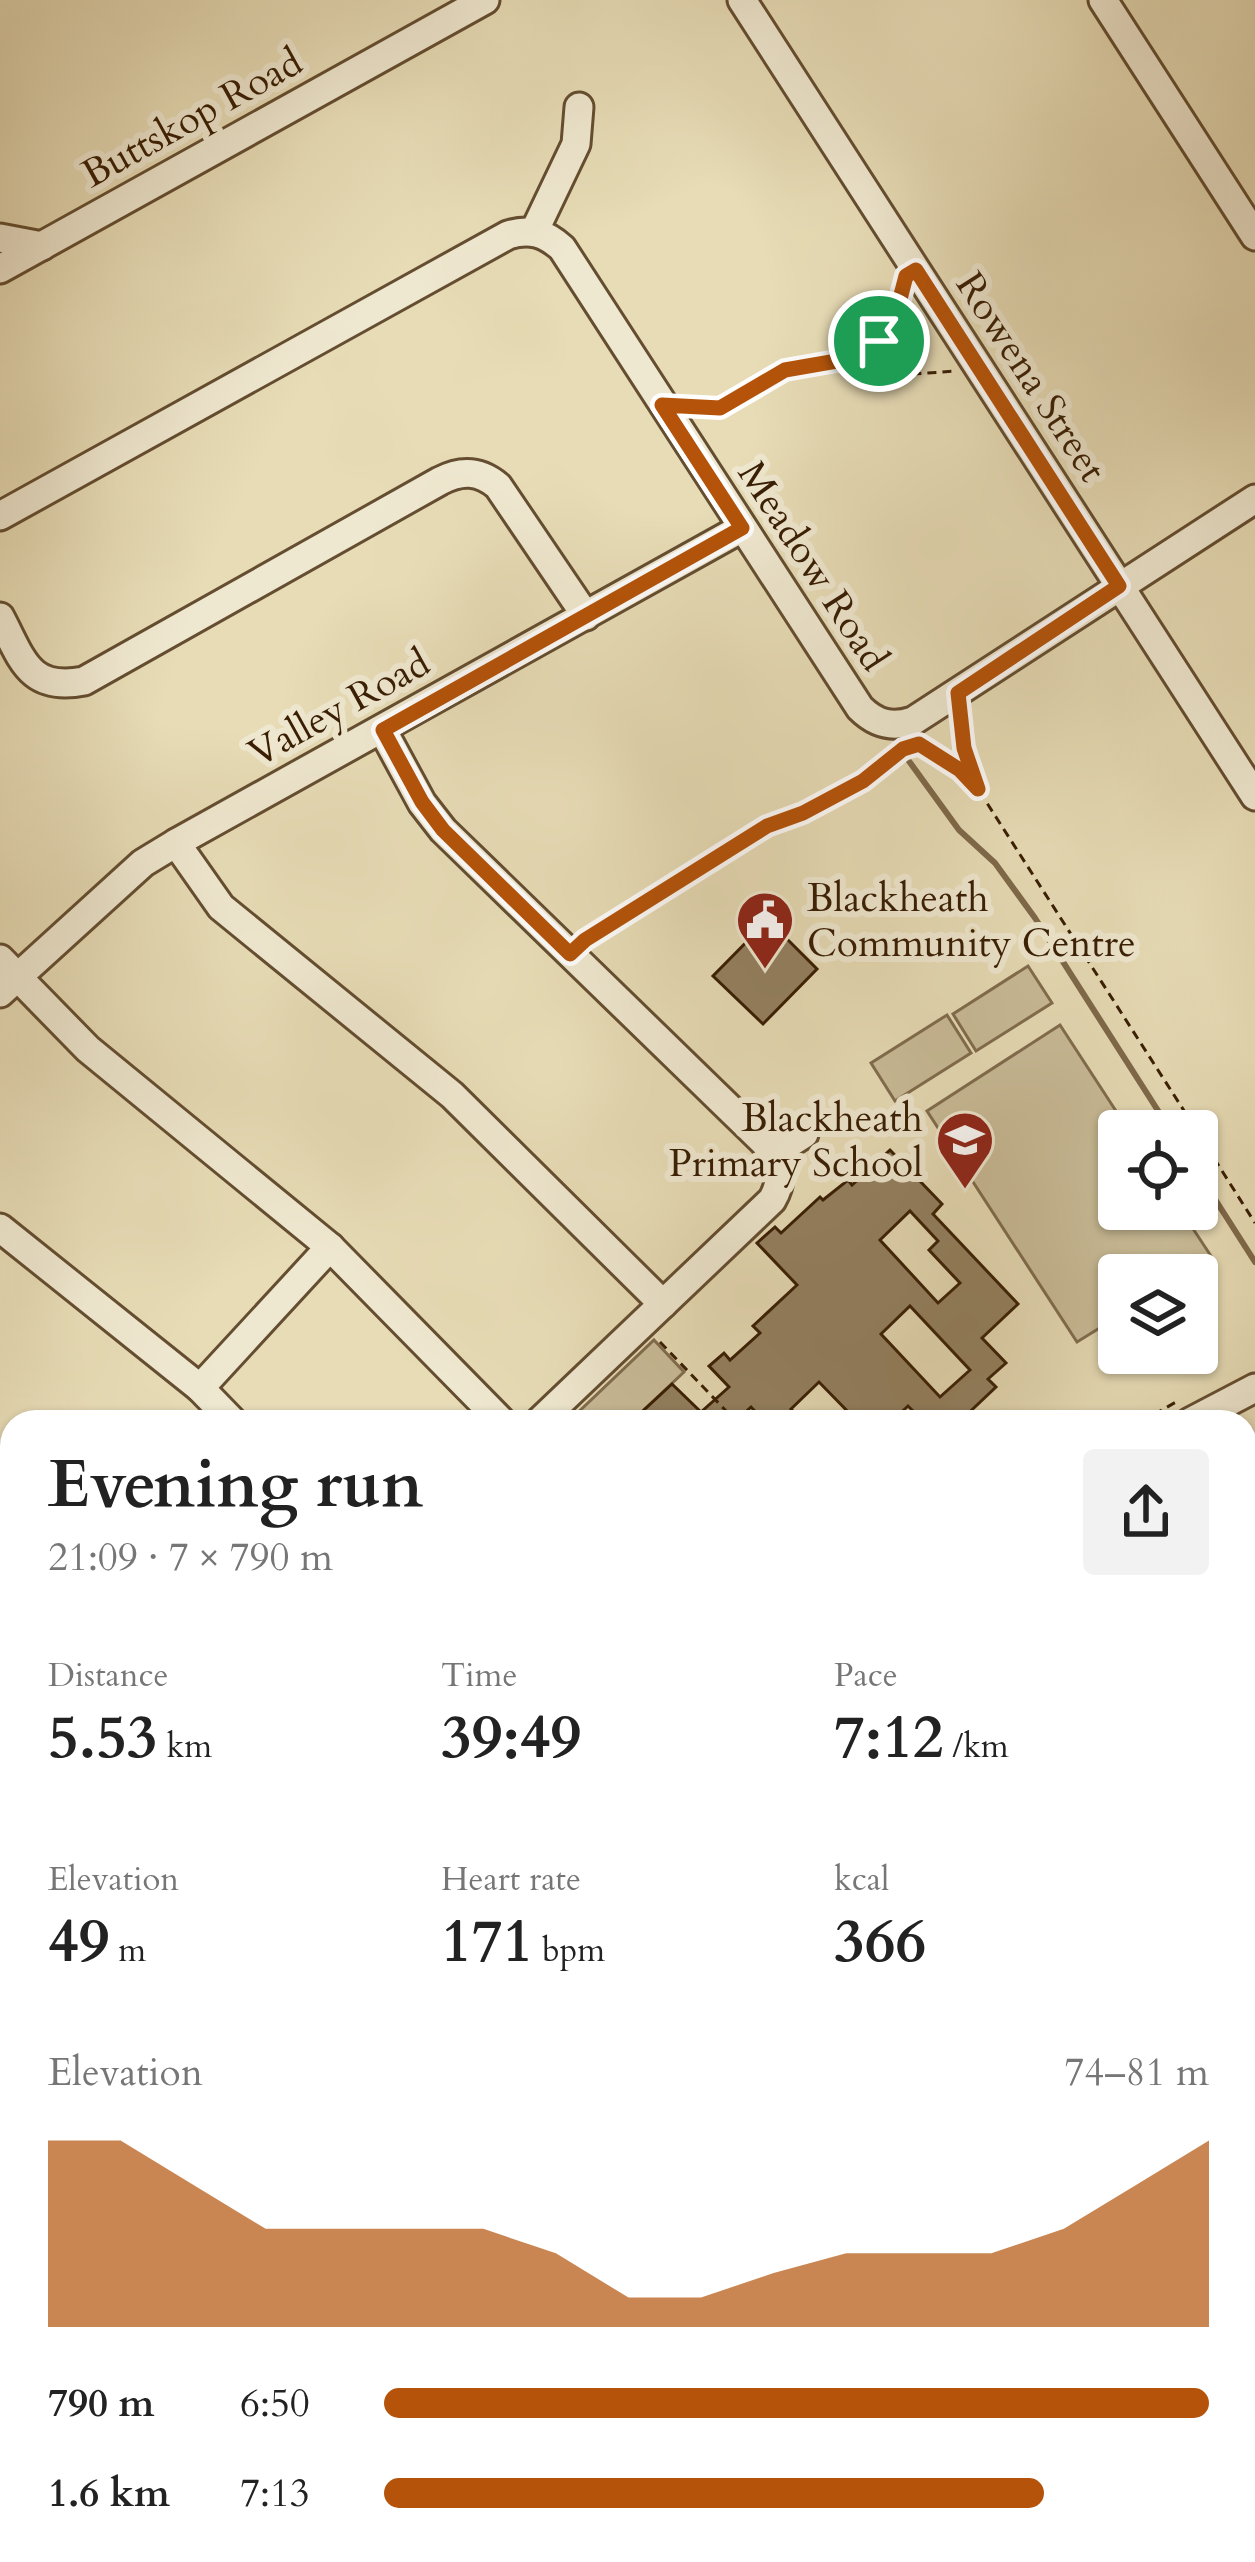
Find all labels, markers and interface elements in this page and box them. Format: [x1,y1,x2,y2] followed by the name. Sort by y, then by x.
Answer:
[72,35,312,200] street label: Buttskop Road
[943,262,1119,492] street label: Rowena Street
[828,290,930,392] pin
[846,308,912,374] icon: arrive
[725,451,901,682] street label: Meadow Road
[239,636,439,780] street label: Valley Road
[807,872,1136,970] place label: Blackheath Community Centre
[734,889,796,971] public building icon: Blackheath Community Centre
[669,1092,923,1190] place label: Blackheath Primary School
[934,1109,996,1191] school or university icon: Blackheath Primary School
[1098,1110,1218,1374] map controls
[1098,1110,1218,1230] button: locate
[1098,1254,1218,1374] button: layers
[48,1441,423,1530] text: Evening run
[1083,1449,1209,1575] button: share
[48,1531,333,1584] text: 21:09 · 7 × 790 m
[48,1653,169,1698] text: Distance
[441,1653,517,1698] text: Time
[834,1653,898,1698] text: Pace
[48,1698,158,1779] text: 5.53
[441,1698,581,1779] text: 39:49
[834,1698,944,1779] text: 7:12
[158,1724,212,1769] text: km
[944,1724,1009,1769] text: /km
[48,1857,179,1902] text: Elevation
[441,1857,581,1902] text: Heart rate
[834,1857,889,1902] text: kcal
[48,1902,109,1983] text: 49
[441,1902,533,1983] text: 171
[834,1902,926,1983] text: 366
[109,1928,146,1973] text: m
[533,1928,605,1973] text: bpm
[48,2046,203,2099] text: Elevation
[1064,2046,1209,2099] text: 74–81 m
[48,2377,154,2430] text: 790 m
[240,2377,310,2430] text: 6:50
[48,2467,170,2520] text: 1.6 km
[240,2467,310,2520] text: 7:13

